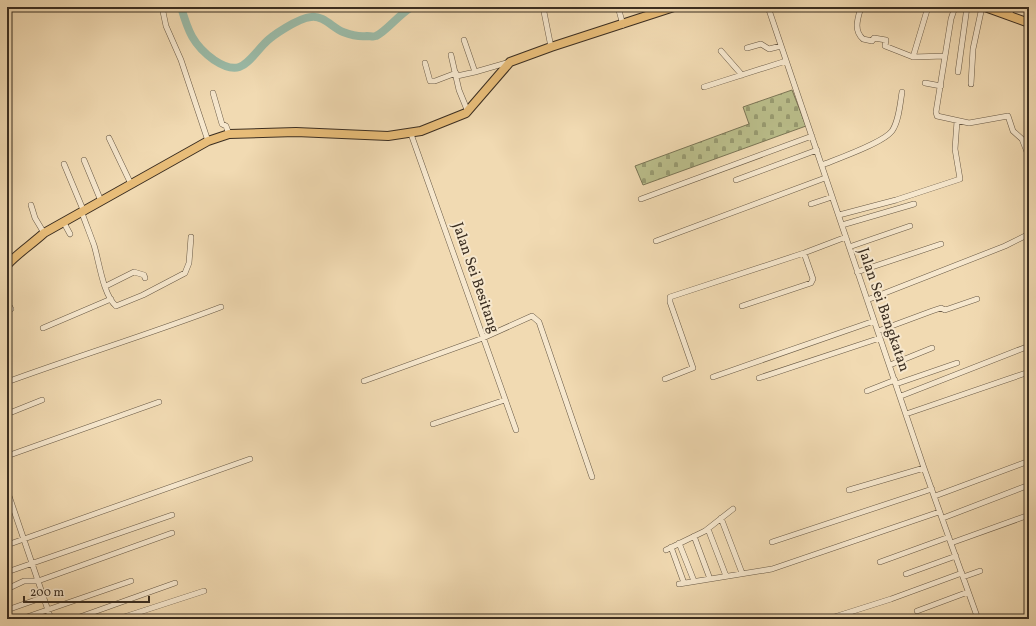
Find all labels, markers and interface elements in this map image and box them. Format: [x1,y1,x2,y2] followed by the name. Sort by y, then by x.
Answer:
[446,220,504,337] street label: Jalan Sei Besitang
[852,245,914,375] street label: Jalan Sei Bangkatan
[24,578,149,604] scale bar
[30,585,64,601] text: 200 m

